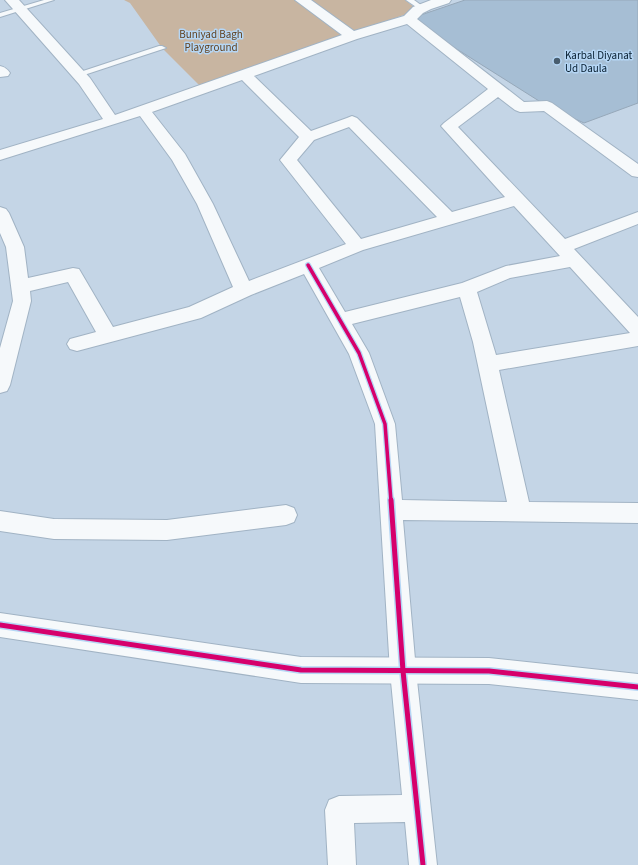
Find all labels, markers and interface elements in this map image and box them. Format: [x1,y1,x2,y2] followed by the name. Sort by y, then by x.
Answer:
[179,27,243,55] park label: Buniyad Bagh Playground
[565,48,633,76] place label: Karbal Diyanat Ud Daula
[552,56,562,66] marker: Karbal Diyanat Ud Daula

